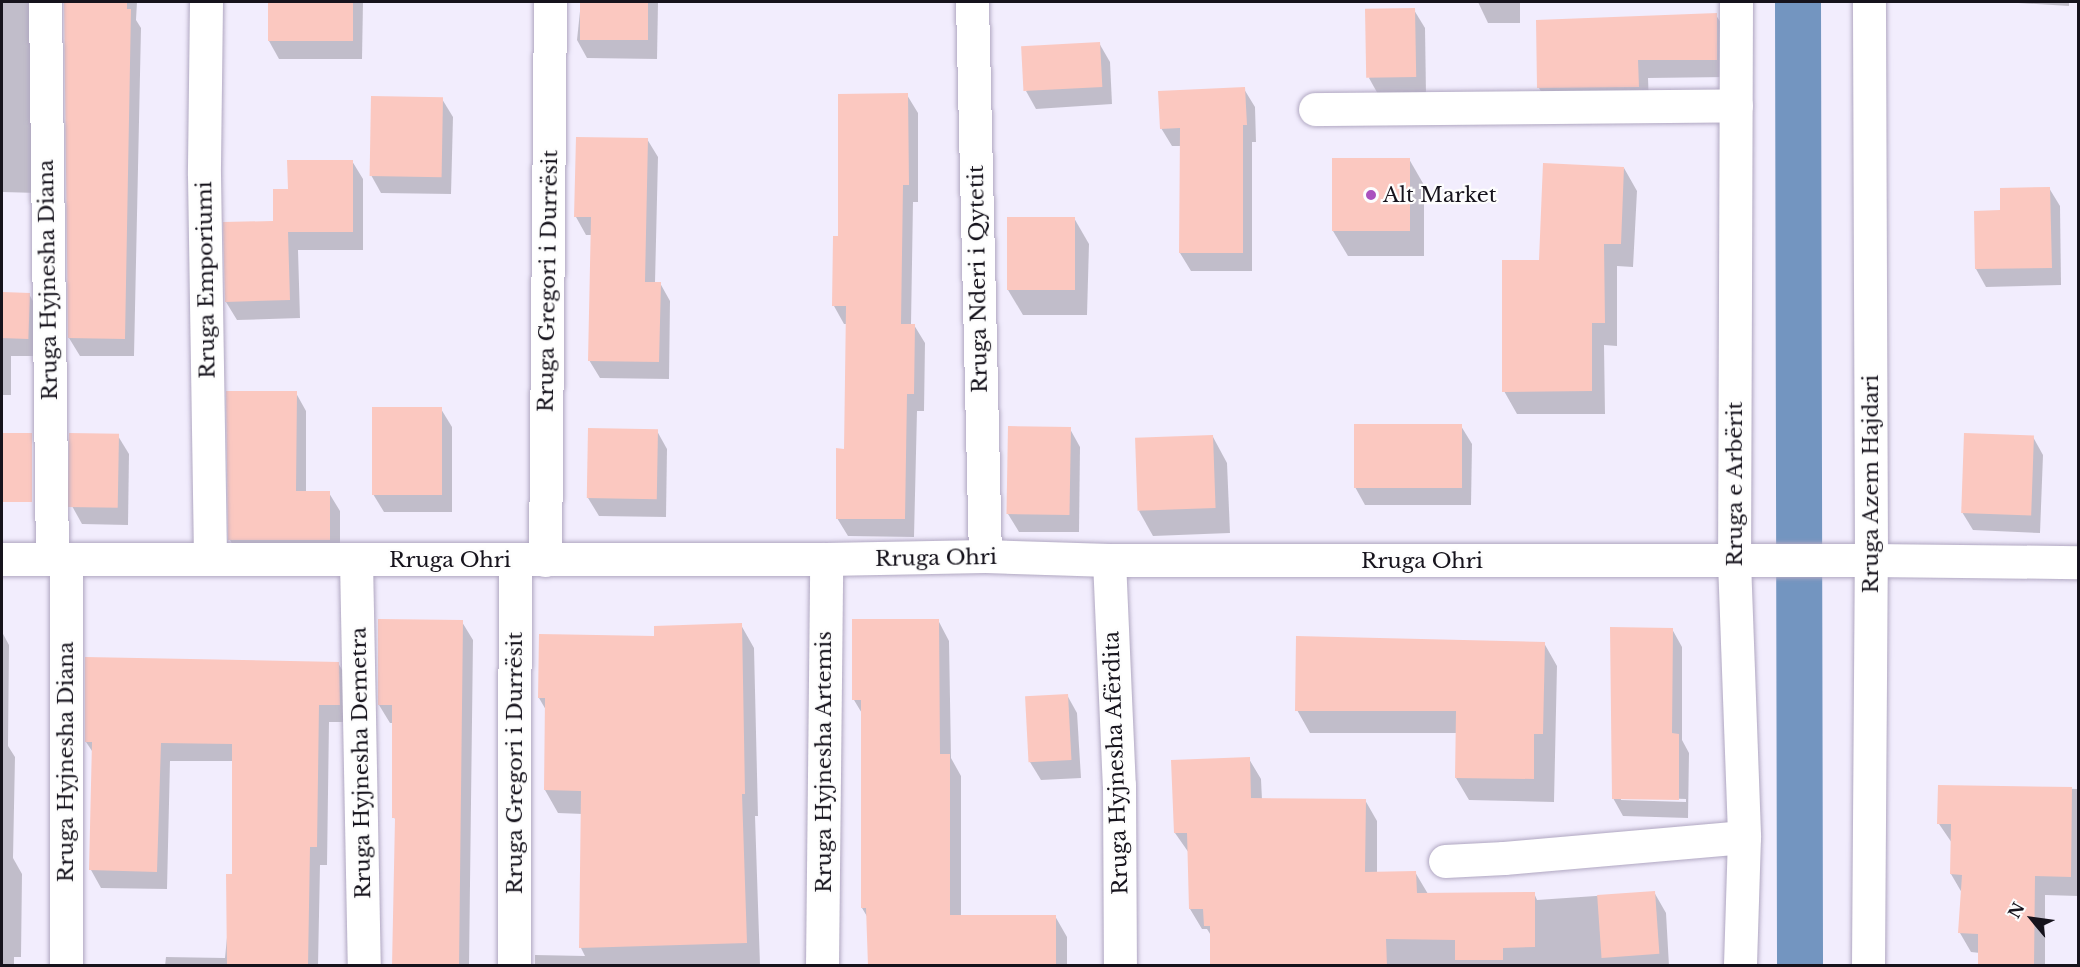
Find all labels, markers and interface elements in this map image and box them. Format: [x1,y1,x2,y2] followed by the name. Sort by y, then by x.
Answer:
[533,149,563,413] street label: Rruga Gregori i Durrësit
[33,159,63,401] street label: Rruga Hyjnesha Diana
[963,165,993,393] street label: Rruga Nderi i Qytetit
[192,181,220,379] street label: Rruga Emporiumi
[1383,182,1497,208] place label: Alt Market
[1364,188,1378,202] marker: Alt Market
[1858,374,1884,594] street label: Rruga Azem Hajdari
[1722,401,1748,567] street label: Rruga e Arbërit
[875,544,997,572] street label: Rruga Ohri
[389,547,511,573] street label: Rruga Ohri
[1361,548,1483,574] street label: Rruga Ohri
[346,627,376,899] street label: Rruga Hyjnesha Demetra
[811,630,837,894] street label: Rruga Hyjnesha Artemis
[1099,630,1133,896] street label: Rruga Hyjnesha Afërdita
[502,632,528,894] street label: Rruga Gregori i Durrësit
[53,641,79,883] street label: Rruga Hyjnesha Diana
[2002,889,2062,949] north arrow
[2004,899,2029,922] text: N

